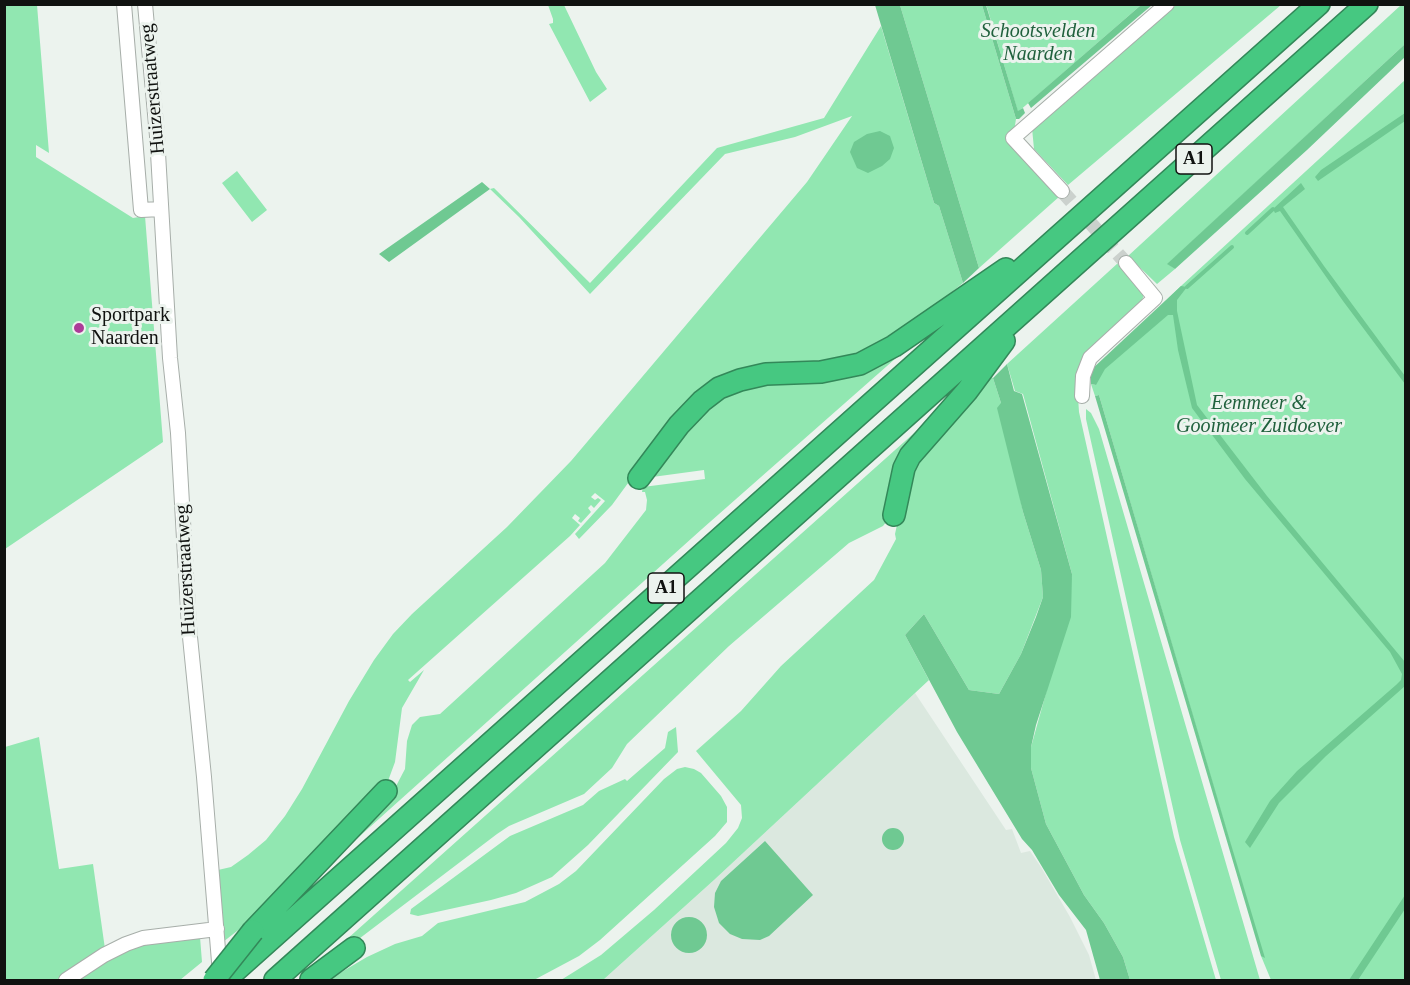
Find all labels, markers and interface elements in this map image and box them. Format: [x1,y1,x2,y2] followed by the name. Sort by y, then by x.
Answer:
[981,20,1095,67] park label: Schootsvelden Naarden
[135,23,171,155] street label: Huizerstraatweg
[1176,144,1212,174] road number: A1
[91,304,170,351] place label: Sportpark Naarden
[72,321,86,335] marker: Sportpark Naarden
[1176,392,1342,439] park label: Eemmeer & Gooimeer Zuidoever
[171,504,201,636] street label: Huizerstraatweg
[648,573,684,603] road number: A1

